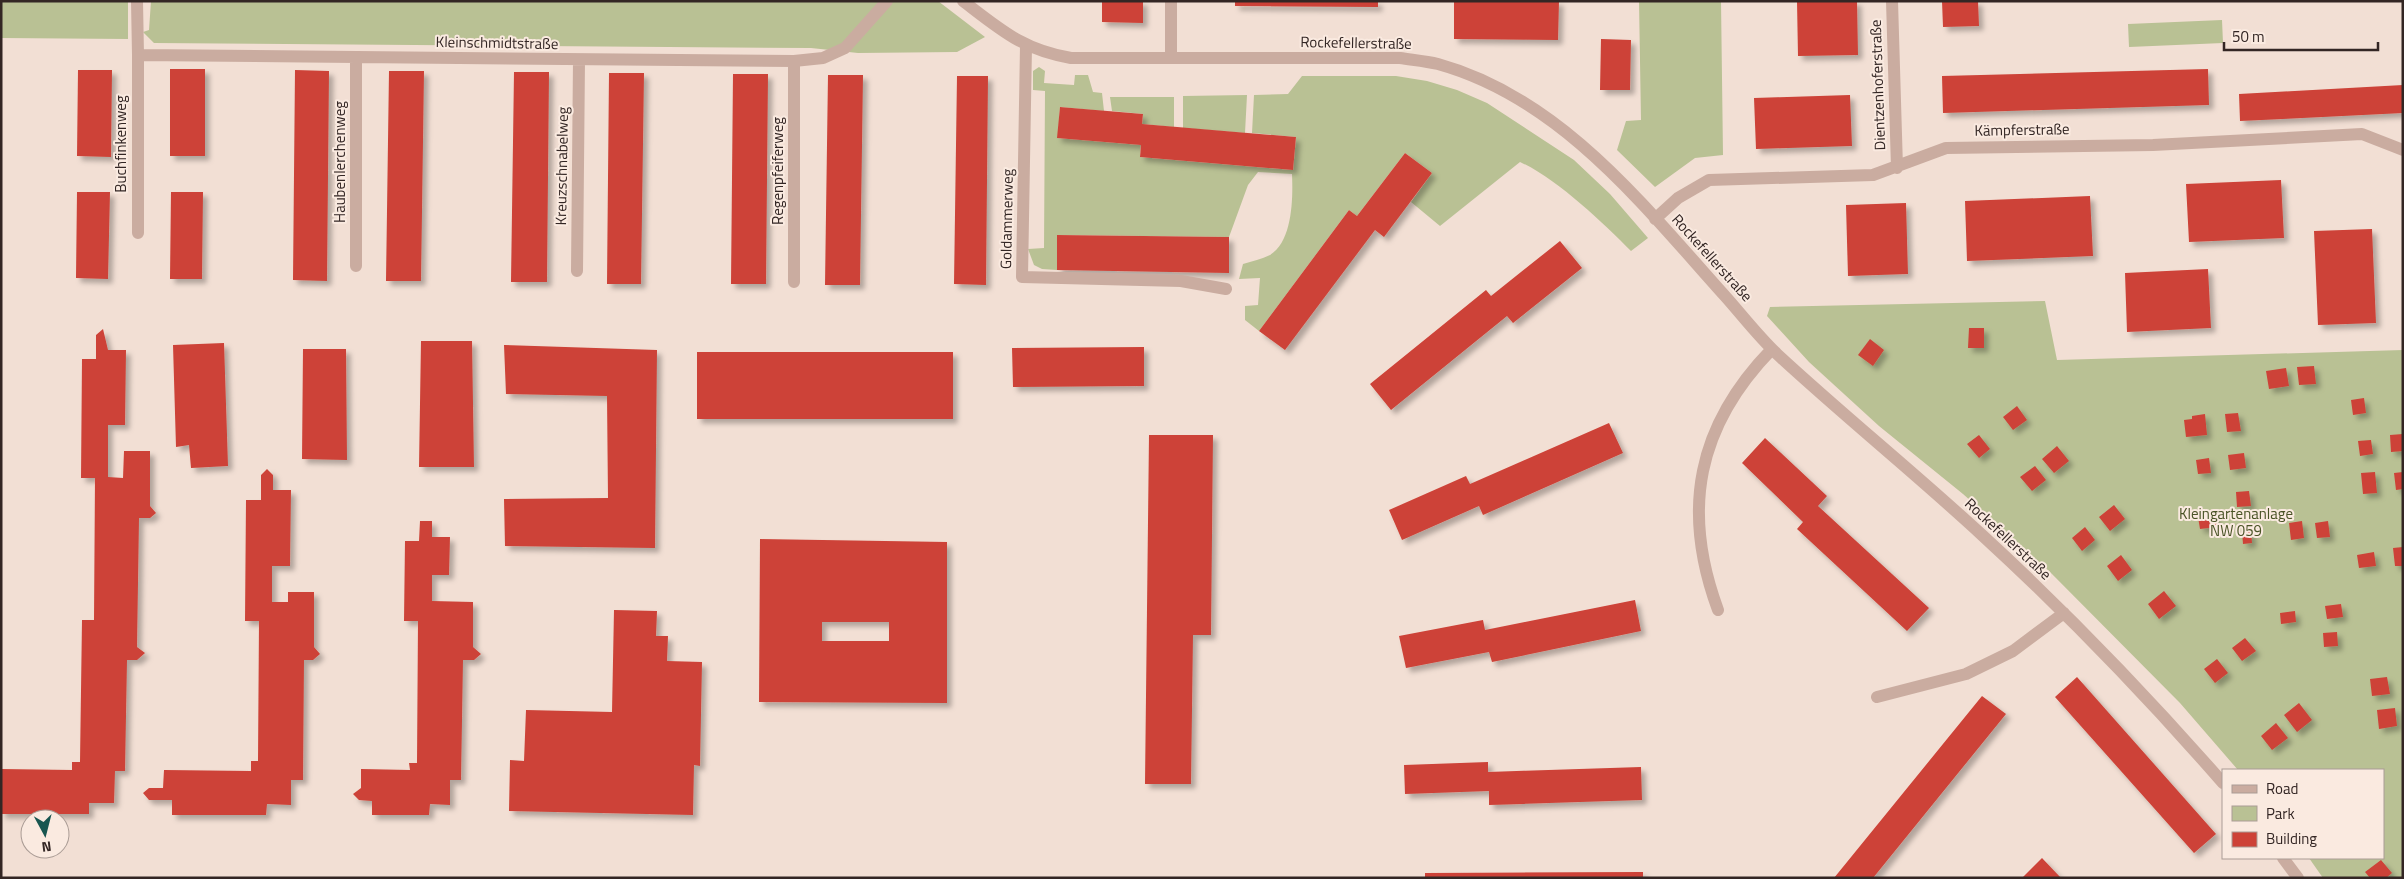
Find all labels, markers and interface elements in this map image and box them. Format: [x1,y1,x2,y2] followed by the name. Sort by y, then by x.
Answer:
[1864,19,1891,151] street label: Dientzenhoferstraße
[2224,20,2378,52] scale bar
[2232,25,2265,48] text: 50 m
[435,30,559,55] street label: Kleinschmidtstraße
[1300,30,1412,55] street label: Rockefellerstraße
[109,95,132,193] street label: Buchfinkenweg
[328,101,351,223] street label: Haubenlerchenweg
[549,106,574,225] street label: Kreuzschnabelweg
[766,117,789,225] street label: Regenpfeiferweg
[1974,117,2070,142] street label: Kämpferstraße
[994,168,1019,269] street label: Goldammerweg
[1667,209,1758,307] street label: Rockefellerstraße
[1960,492,2057,585] street label: Rockefellerstraße
[2179,502,2293,542] park label: Kleingartenanlage NW 059
[2222,769,2384,859] legend
[2266,777,2298,800] text: Road
[2266,802,2295,825] text: Park
[20,809,70,859] north arrow
[2266,827,2317,850] text: Building
[41,836,53,858] text: N

